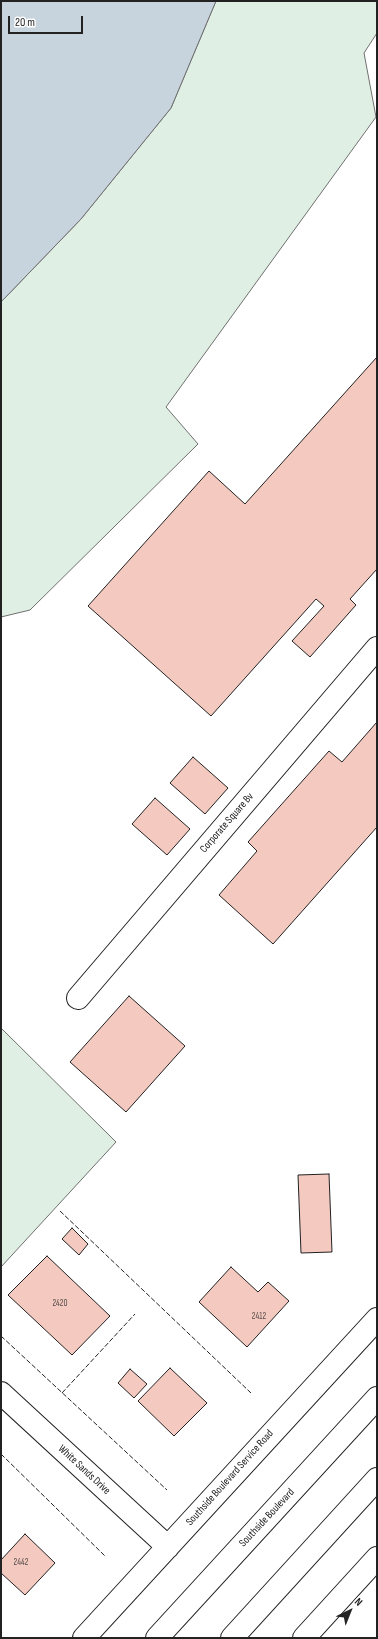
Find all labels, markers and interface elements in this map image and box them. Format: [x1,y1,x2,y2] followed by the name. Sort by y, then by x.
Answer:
[10,8,85,34] scale bar
[15,15,35,30] text: 20 m
[197,790,257,856] street label: Corporate Square Bv
[52,1299,68,1309] house number: 2420
[252,1312,266,1322] house number: 2412
[184,1427,276,1529] street label: Southside Boulevard Service Road
[55,1442,113,1498] street label: White Sands Drive
[237,1486,297,1550] street label: Southside Boulevard
[14,1558,28,1568] house number: 2442
[330,1591,370,1631] north arrow
[352,1595,365,1609] text: N

